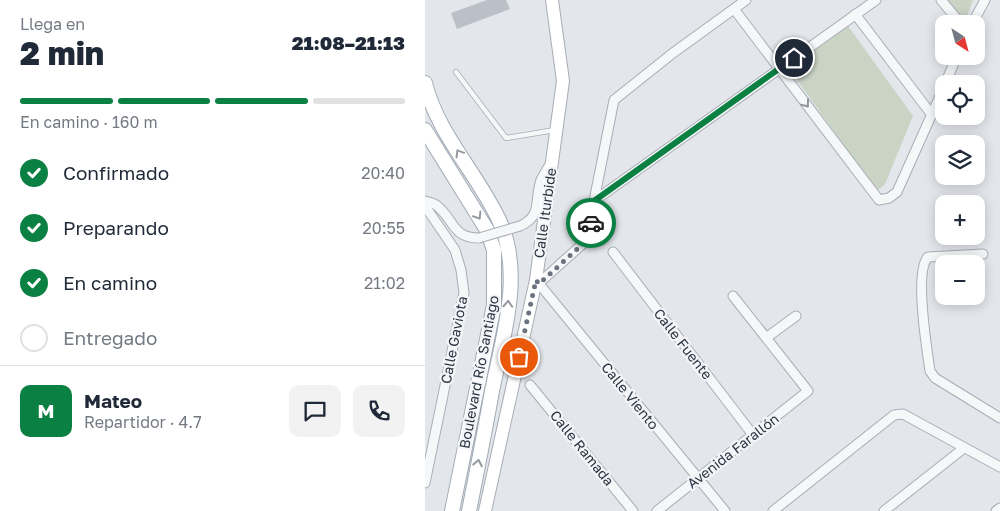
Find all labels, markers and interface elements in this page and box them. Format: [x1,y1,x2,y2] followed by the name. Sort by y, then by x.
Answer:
[20,14,85,34] text: Llega en
[935,15,985,65] north arrow
[935,15,985,305] map controls
[292,31,405,54] text: 21:08–21:13
[20,34,104,72] text: 2 min
[773,37,815,79] pin
[780,44,808,72] icon: home
[935,75,985,125] button: locate
[800,98,808,107] one-way arrow
[20,112,158,132] text: En camino · 160 m
[935,135,985,185] button: layers
[456,150,466,159] one-way arrow
[20,159,48,187] icon: check
[63,161,169,184] text: Confirmado
[361,163,405,183] text: 20:40
[530,167,559,259] street label: Calle Iturbide
[935,195,985,245] button: +
[566,198,616,248] courier
[577,209,605,237] icon: car
[472,210,481,220] one-way arrow
[20,214,48,242] icon: check
[63,216,169,239] text: Preparando
[362,218,405,238] text: 20:55
[935,255,985,305] button: −
[20,269,48,297] icon: check
[63,271,157,294] text: En camino
[364,273,405,293] text: 21:02
[455,294,502,450] street label: Boulevard Río Santiago
[437,295,470,385] street label: Calle Gaviota
[503,299,514,307] one-way arrow
[651,305,716,382] street label: Calle Fuente
[63,326,157,349] text: Entregado
[498,336,540,378] pin
[505,343,533,371] icon: bag
[598,359,663,433] street label: Calle Viento
[289,385,341,437] button: chat
[353,385,405,437] button: phone
[84,389,142,412] text: Mateo
[38,399,54,422] text: M
[547,407,618,489] street label: Calle Ramada
[683,410,782,492] street label: Avenida Farallón
[84,412,202,432] text: Repartidor · 4.7
[473,459,483,468] one-way arrow

